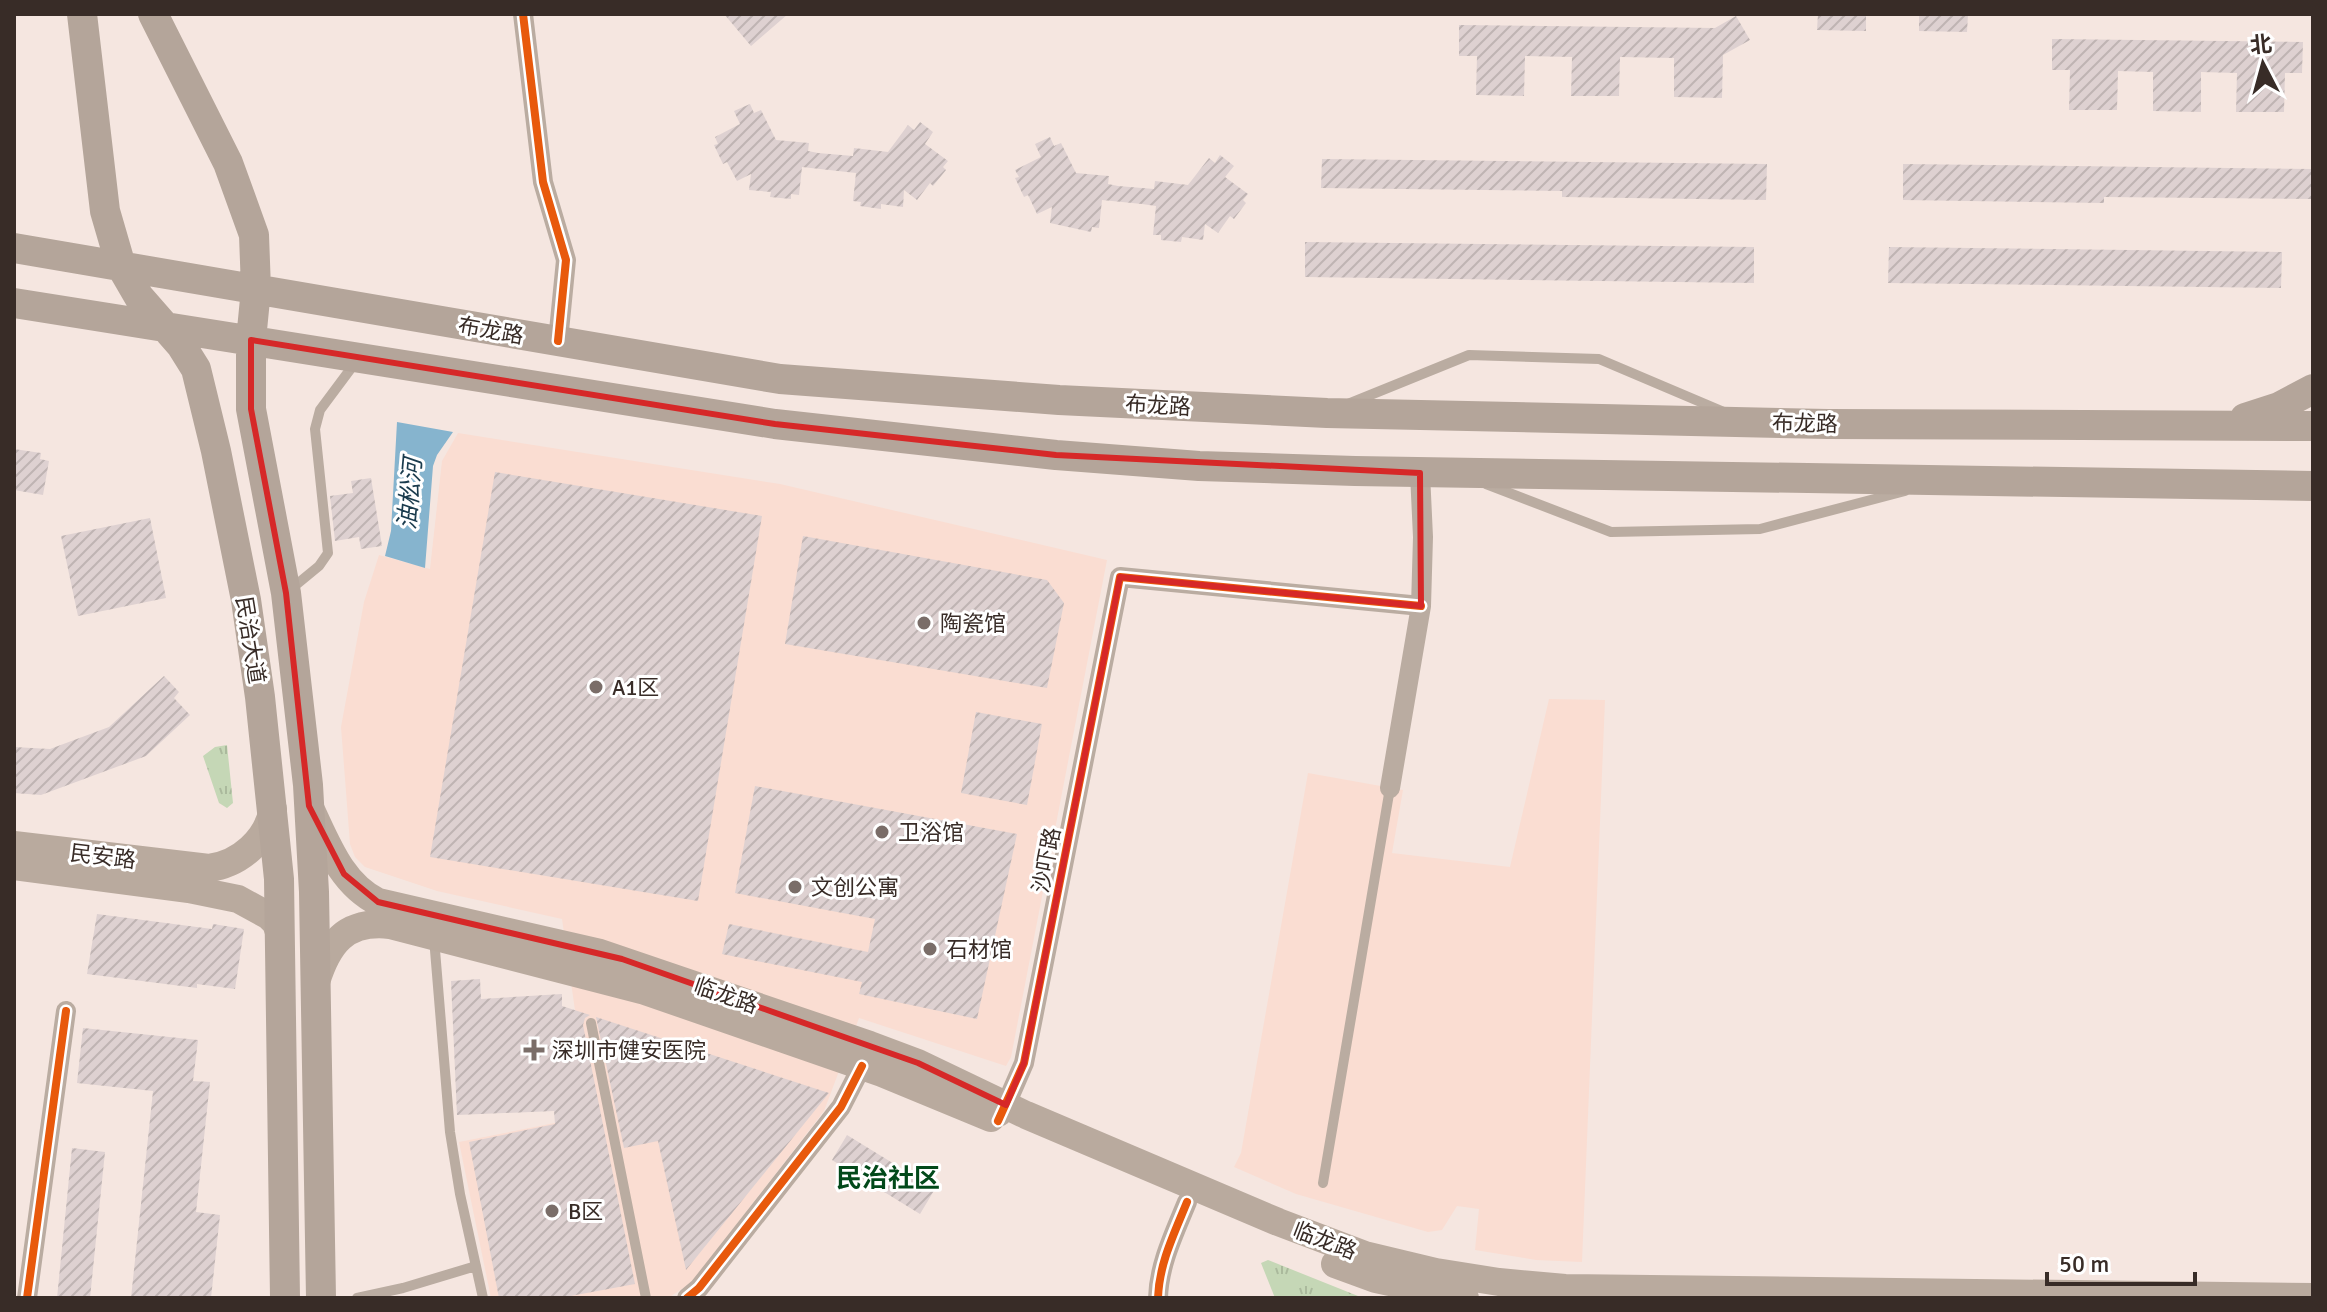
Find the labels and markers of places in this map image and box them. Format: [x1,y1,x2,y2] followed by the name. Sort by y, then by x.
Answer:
[940,610,1006,637] place label: 陶瓷馆
[915,614,933,632] marker: 陶瓷馆
[612,674,659,701] place label: A1区
[587,678,605,696] marker: A1区
[898,819,964,846] place label: 卫浴馆
[873,823,891,841] marker: 卫浴馆
[811,874,899,901] place label: 文创公寓
[786,878,804,896] marker: 文创公寓
[946,936,1012,963] place label: 石材馆
[921,940,939,958] marker: 石材馆
[552,1037,706,1064] place label: 深圳市健安医院
[523,1039,545,1061] marker: 深圳市健安医院
[568,1198,603,1225] place label: B区
[543,1202,561,1220] marker: B区

